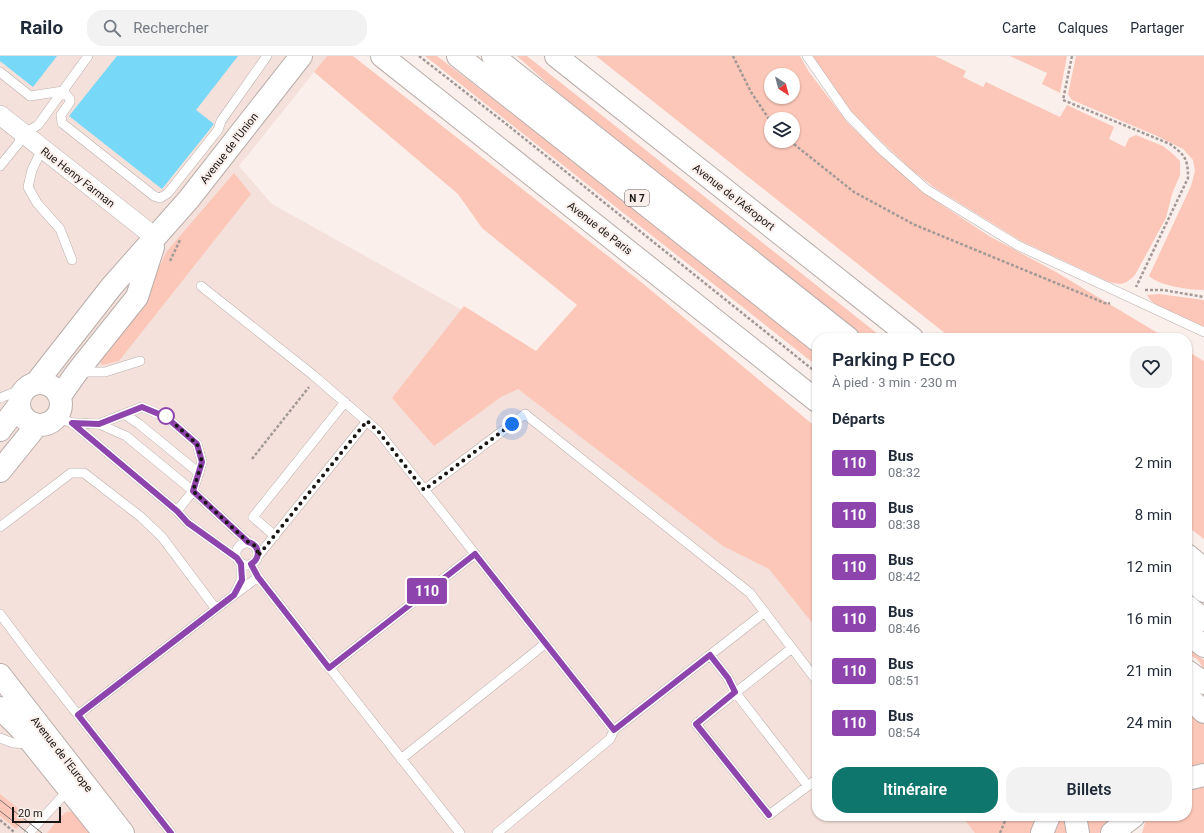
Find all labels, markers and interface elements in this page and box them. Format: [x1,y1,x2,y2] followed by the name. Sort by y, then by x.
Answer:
[87,10,367,46] search box
[20,16,63,39] text: Railo
[101,17,123,39] icon: search
[133,19,208,37] text: Rechercher
[1002,20,1036,36] text: Carte
[1058,20,1108,36] text: Calques
[1130,20,1184,36] text: Partager
[764,68,800,104] north arrow
[764,68,800,148] map controls
[198,110,261,186] street label: Avenue de l'Union
[764,112,800,148] button: layers
[38,144,117,210] street label: Rue Henry Farman
[690,161,778,234] street label: Avenue de l'Aéroport
[625,190,649,206] road number: N 7
[565,199,635,258] street label: Avenue de Paris
[1130,346,1172,388] button: heart
[832,348,955,371] text: Parking P ECO
[832,375,957,390] text: À pied · 3 min · 230 m
[157,407,175,425] unlabelled marker
[832,410,885,428] text: Départs
[502,414,522,434] your location
[888,447,914,465] text: Bus
[1135,454,1172,472] text: 2 min
[842,455,866,471] text: 110
[888,465,920,480] text: 08:32
[888,499,914,517] text: Bus
[1135,506,1172,524] text: 8 min
[842,507,866,523] text: 110
[888,517,920,532] text: 08:38
[888,551,914,569] text: Bus
[1126,558,1172,576] text: 12 min
[842,559,866,575] text: 110
[888,569,920,584] text: 08:42
[404,578,450,604] line badge: 110
[415,583,439,599] text: 110
[888,603,914,621] text: Bus
[1126,610,1172,628] text: 16 min
[842,611,866,627] text: 110
[888,621,920,636] text: 08:46
[888,655,914,673] text: Bus
[1126,662,1172,680] text: 21 min
[842,663,866,679] text: 110
[888,673,920,688] text: 08:51
[888,707,914,725] text: Bus
[28,714,95,795] street label: Avenue de l'Europe
[1126,714,1172,732] text: 24 min
[842,715,866,731] text: 110
[888,725,920,740] text: 08:54
[832,767,998,813] button: Itinéraire
[1006,767,1172,813] button: Billets
[12,805,61,824] scale bar
[18,807,43,820] text: 20 m

